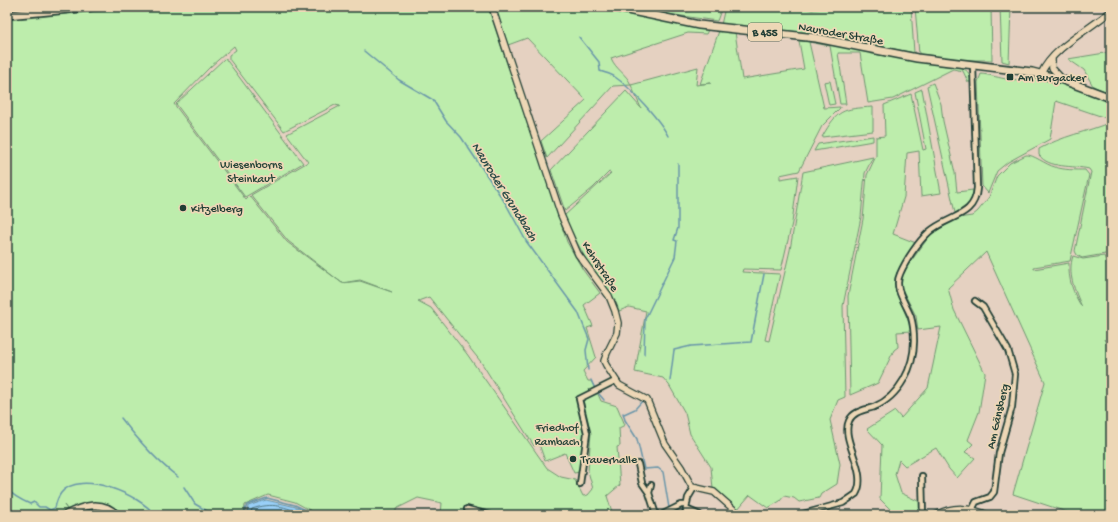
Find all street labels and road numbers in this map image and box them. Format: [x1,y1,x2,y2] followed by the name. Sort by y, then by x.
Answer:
[797,21,885,49] street label: Nauroder Straße
[748,23,782,41] road number: B 455
[578,239,621,296] street label: Kehrstraße
[985,382,1013,450] street label: Am Gänsberg

